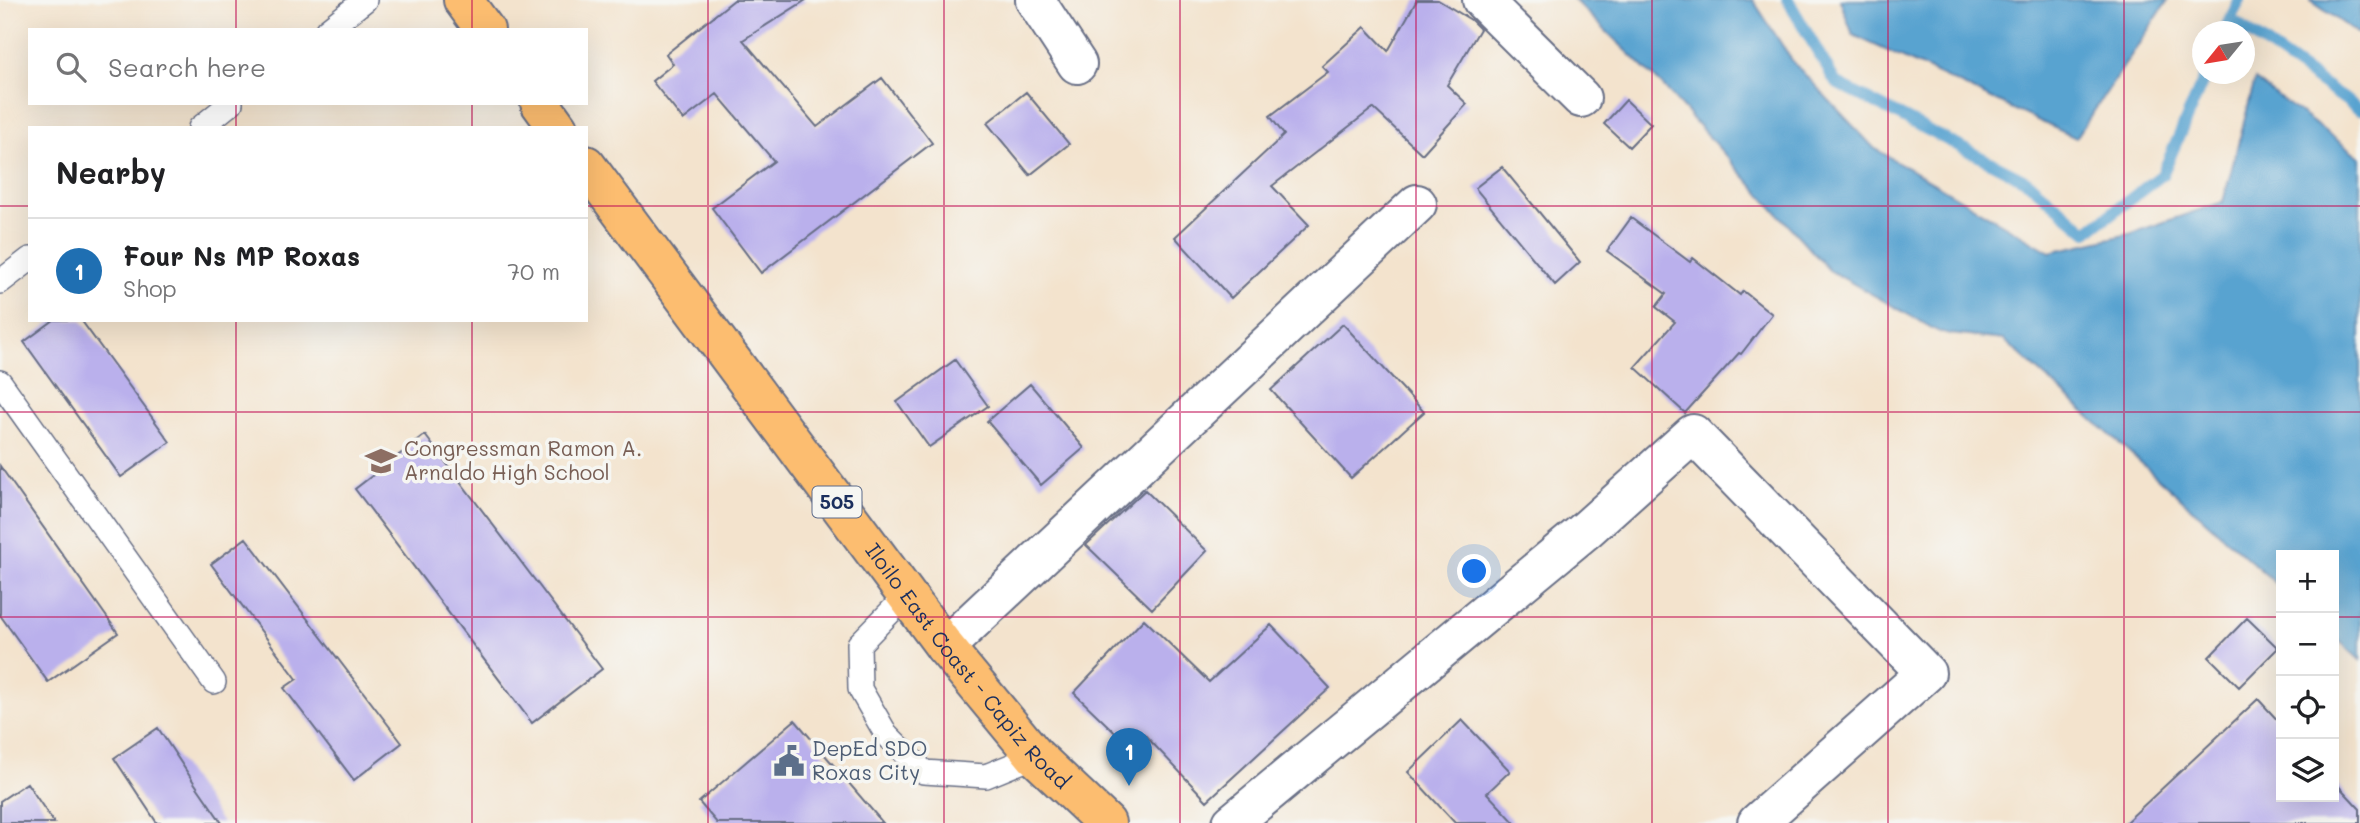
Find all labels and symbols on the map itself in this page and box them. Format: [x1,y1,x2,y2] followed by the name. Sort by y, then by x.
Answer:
[2192,21,2255,84] north arrow
[404,434,642,485] place label: Congressman Ramon A. Arnaldo High School
[364,444,398,478] school or university icon: Congressman Ramon A. Arnaldo High School
[812,486,862,517] road number: 505
[860,537,1076,794] street label: Iloilo East Coast - Capiz Road
[1457,554,1491,588] your location
[1106,728,1152,786] pin: 1
[812,734,927,785] place label: DepEd SDO Roxas City
[772,744,806,778] public building icon: DepEd SDO Roxas City

